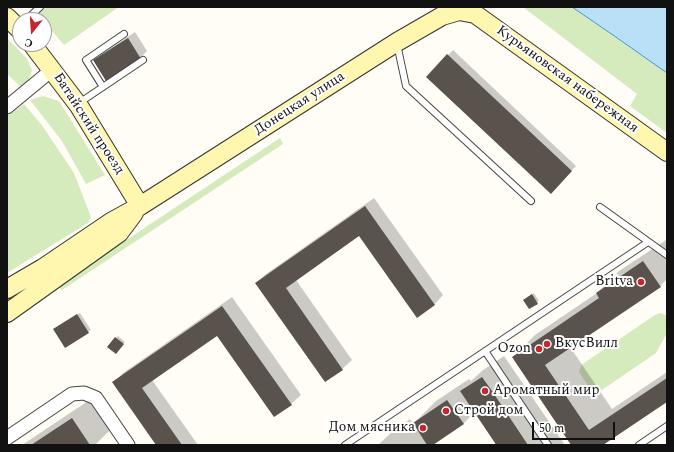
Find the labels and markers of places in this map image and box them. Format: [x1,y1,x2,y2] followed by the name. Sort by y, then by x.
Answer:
[595,274,633,290] place label: Britva
[636,277,646,287] marker: Britva
[555,336,618,352] place label: ВкусВилл
[542,339,552,349] marker: ВкусВилл
[497,341,531,357] place label: Ozon
[534,344,544,354] marker: Ozon
[493,383,599,399] place label: Ароматный мир
[480,386,490,396] marker: Ароматный мир
[454,403,523,419] place label: Строй дом
[441,406,451,416] marker: Строй дом
[329,420,415,436] place label: Дом мясника
[418,423,428,433] marker: Дом мясника

